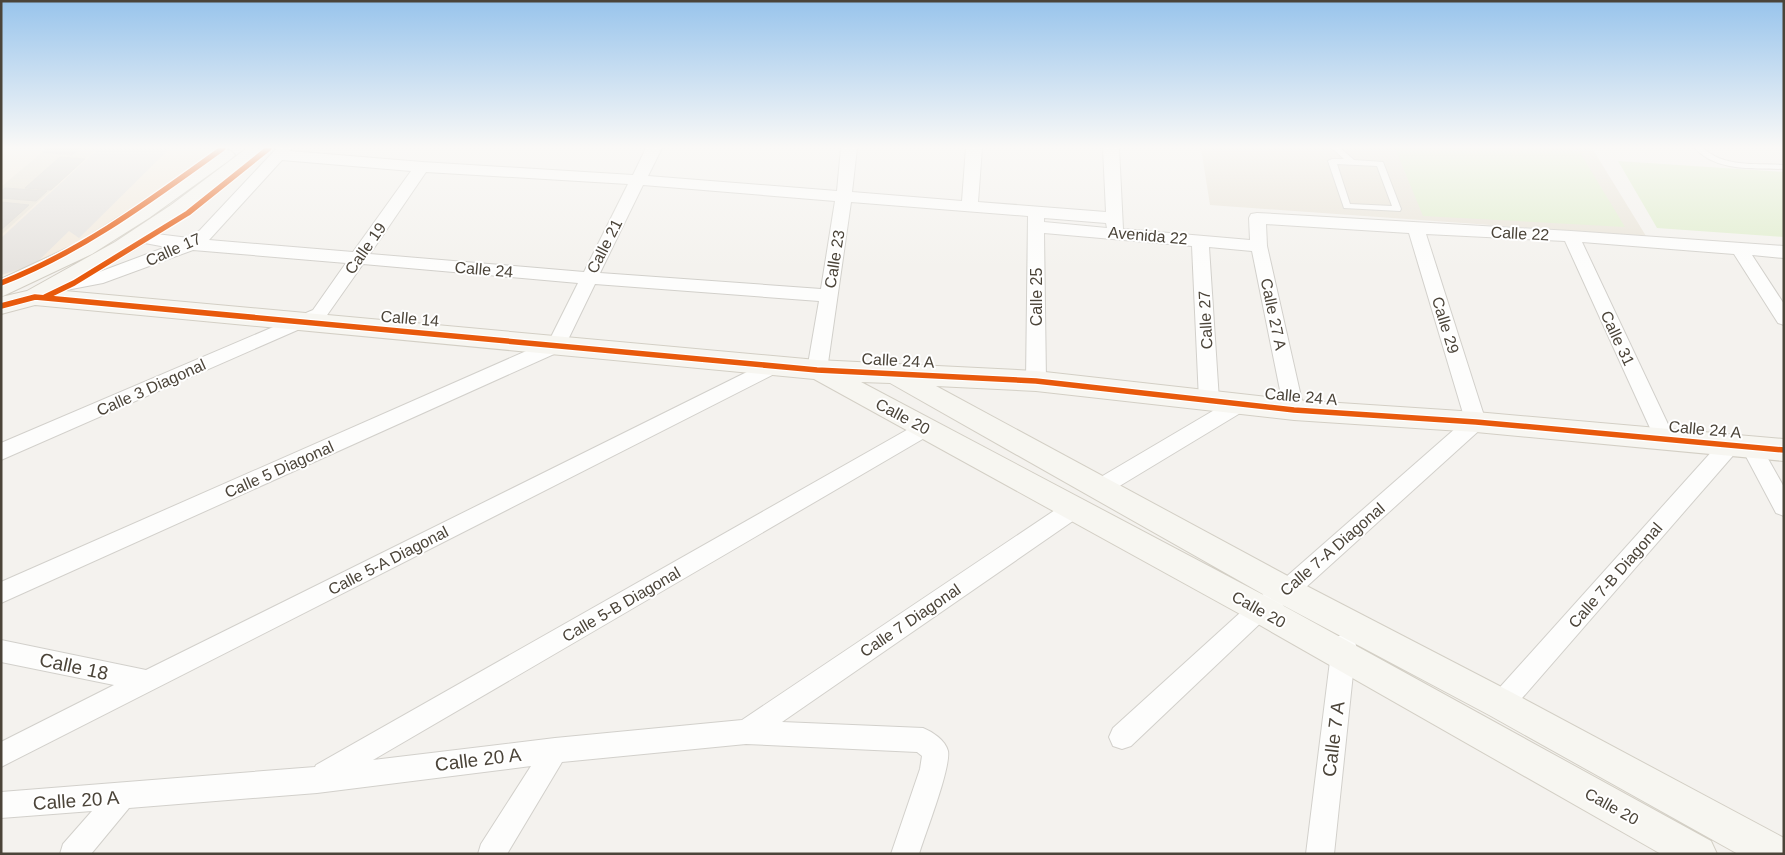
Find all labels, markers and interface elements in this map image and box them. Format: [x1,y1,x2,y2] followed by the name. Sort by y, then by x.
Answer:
[584,216,625,276] street label: Calle 21
[342,219,389,277] street label: Calle 19
[1490,223,1550,244] street label: Calle 22
[1107,224,1189,247] street label: Avenida 22
[822,229,847,289] street label: Calle 23
[143,230,204,269] street label: Calle 17
[454,258,514,281] street label: Calle 24
[1028,268,1045,326] street label: Calle 25
[1258,277,1289,352] street label: Calle 27 A
[1195,290,1216,350] street label: Calle 27
[1429,295,1462,356] street label: Calle 29
[380,307,440,330] street label: Calle 14
[1597,308,1638,368] street label: Calle 31
[861,350,935,371] street label: Calle 24 A
[94,356,208,419] street label: Calle 3 Diagonal
[1264,385,1338,408] street label: Calle 24 A
[873,395,933,438] street label: Calle 20
[1668,418,1742,441] street label: Calle 24 A
[222,438,336,501] street label: Calle 5 Diagonal
[1277,499,1388,599] street label: Calle 7-A Diagonal
[1565,519,1666,631] street label: Calle 7-B Diagonal
[325,523,451,598] street label: Calle 5-A Diagonal
[559,564,683,645] street label: Calle 5-B Diagonal
[857,581,964,660] street label: Calle 7 Diagonal
[1229,588,1289,631] street label: Calle 20
[38,649,110,684] street label: Calle 18
[1318,700,1349,778] street label: Calle 7 A
[434,744,523,775] street label: Calle 20 A
[1582,785,1642,828] street label: Calle 20
[32,787,120,814] street label: Calle 20 A

